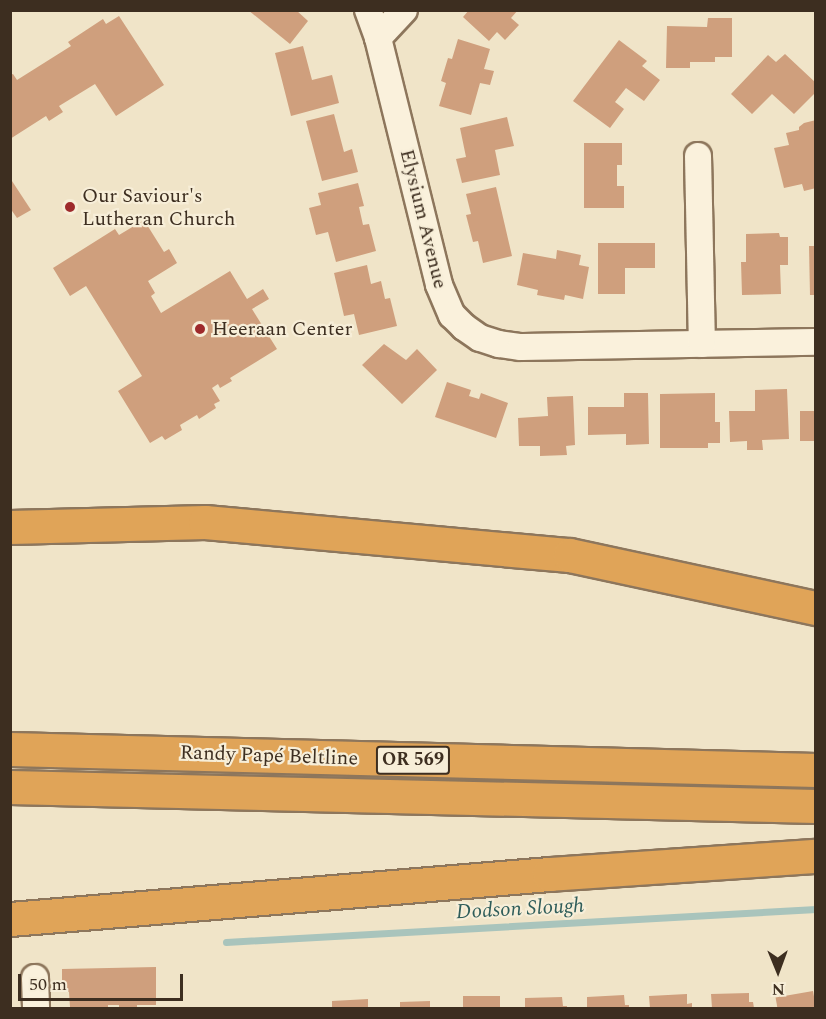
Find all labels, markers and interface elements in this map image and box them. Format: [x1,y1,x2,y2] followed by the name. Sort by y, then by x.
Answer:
[394,147,452,291] street label: Elysium Avenue
[82,184,235,231] place label: Our Saviour's Lutheran Church
[63,200,77,214] marker: Our Saviour's Lutheran Church
[212,317,352,341] place label: Heeraan Center
[193,322,207,336] marker: Heeraan Center
[179,741,359,771] street label: Randy Papé Beltline
[376,745,450,775] road number: OR 569
[455,893,585,925] water label: Dodson Slough
[748,941,808,1001] north arrow
[21,962,186,1000] scale bar
[29,971,67,998] text: 50 m
[772,977,785,1001] text: N

